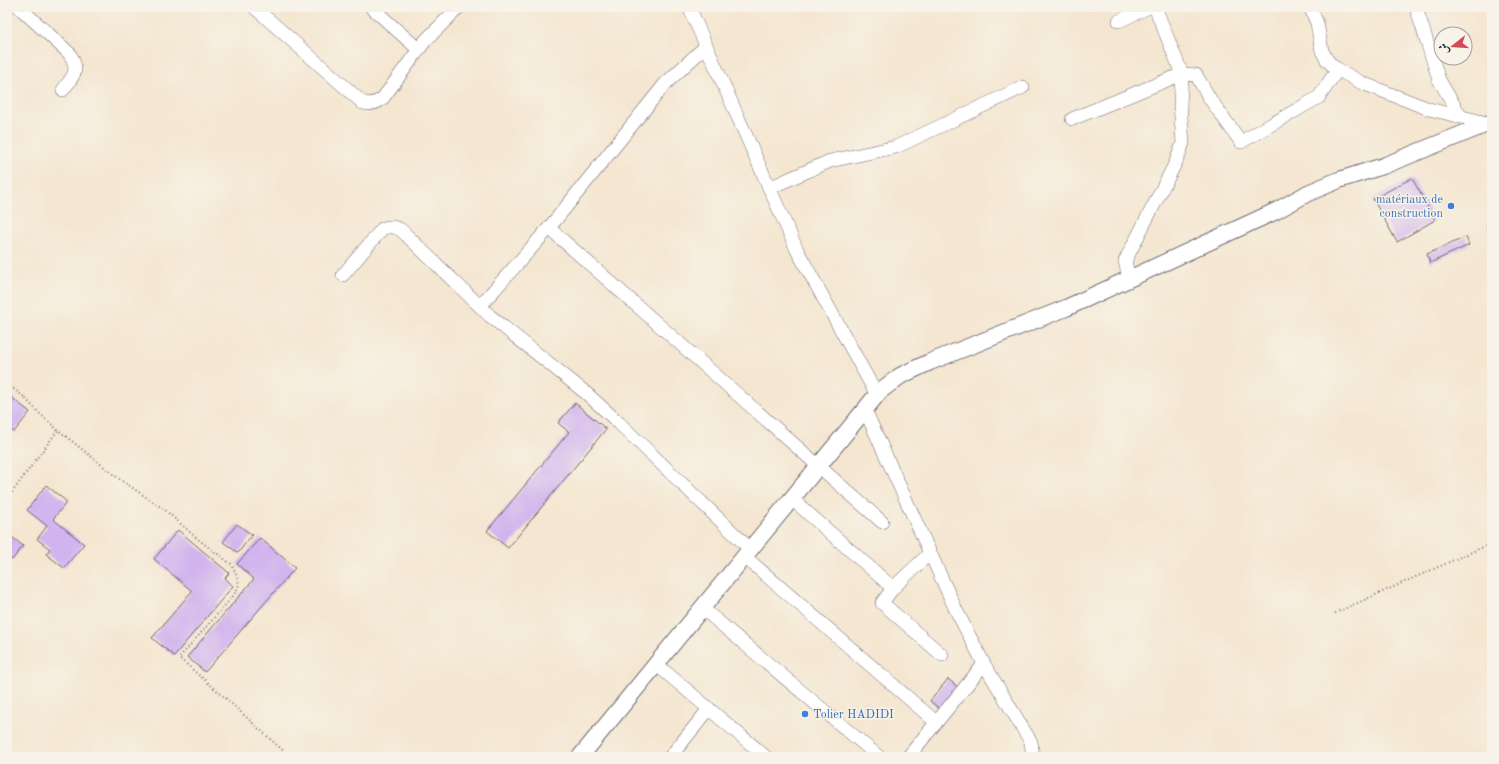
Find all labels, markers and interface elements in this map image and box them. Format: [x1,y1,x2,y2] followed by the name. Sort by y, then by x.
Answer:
[1433,26,1473,66] north arrow
[1438,42,1452,55] text: ش
[1376,194,1444,220] place label: matériaux de construction
[1446,201,1456,211] marker: matériaux de construction
[800,709,810,719] marker: Tolier HADIDI
[813,709,894,721] place label: Tolier HADIDI

